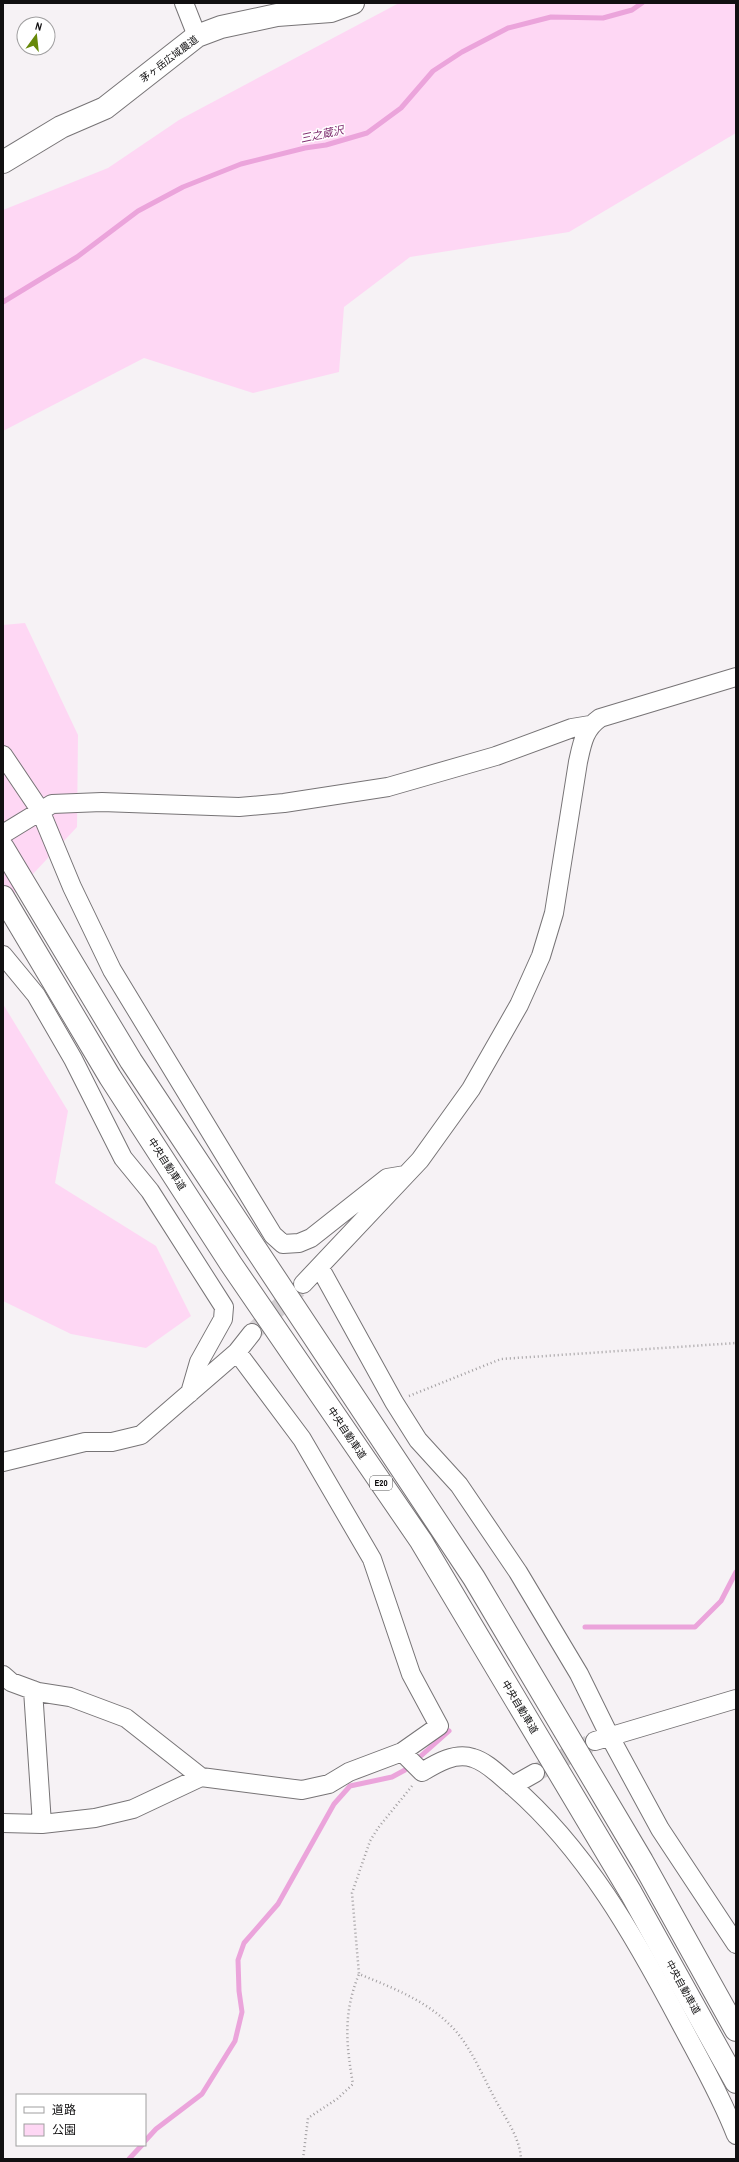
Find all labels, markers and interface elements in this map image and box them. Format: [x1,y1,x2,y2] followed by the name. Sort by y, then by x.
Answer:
[16,16,56,56] north arrow
[34,19,44,34] text: N
[137,33,201,85] street label: 茅ヶ岳広域農道
[299,122,347,145] water label: 三之蔵沢
[145,1135,189,1193] street label: 中央自動車道
[325,1404,369,1462] street label: 中央自動車道
[370,1476,392,1490] road number: E20
[499,1678,541,1736] street label: 中央自動車道
[663,1958,703,2016] street label: 中央自動車道
[16,2094,146,2146] legend
[52,2102,76,2118] text: 道路
[52,2122,76,2138] text: 公園

